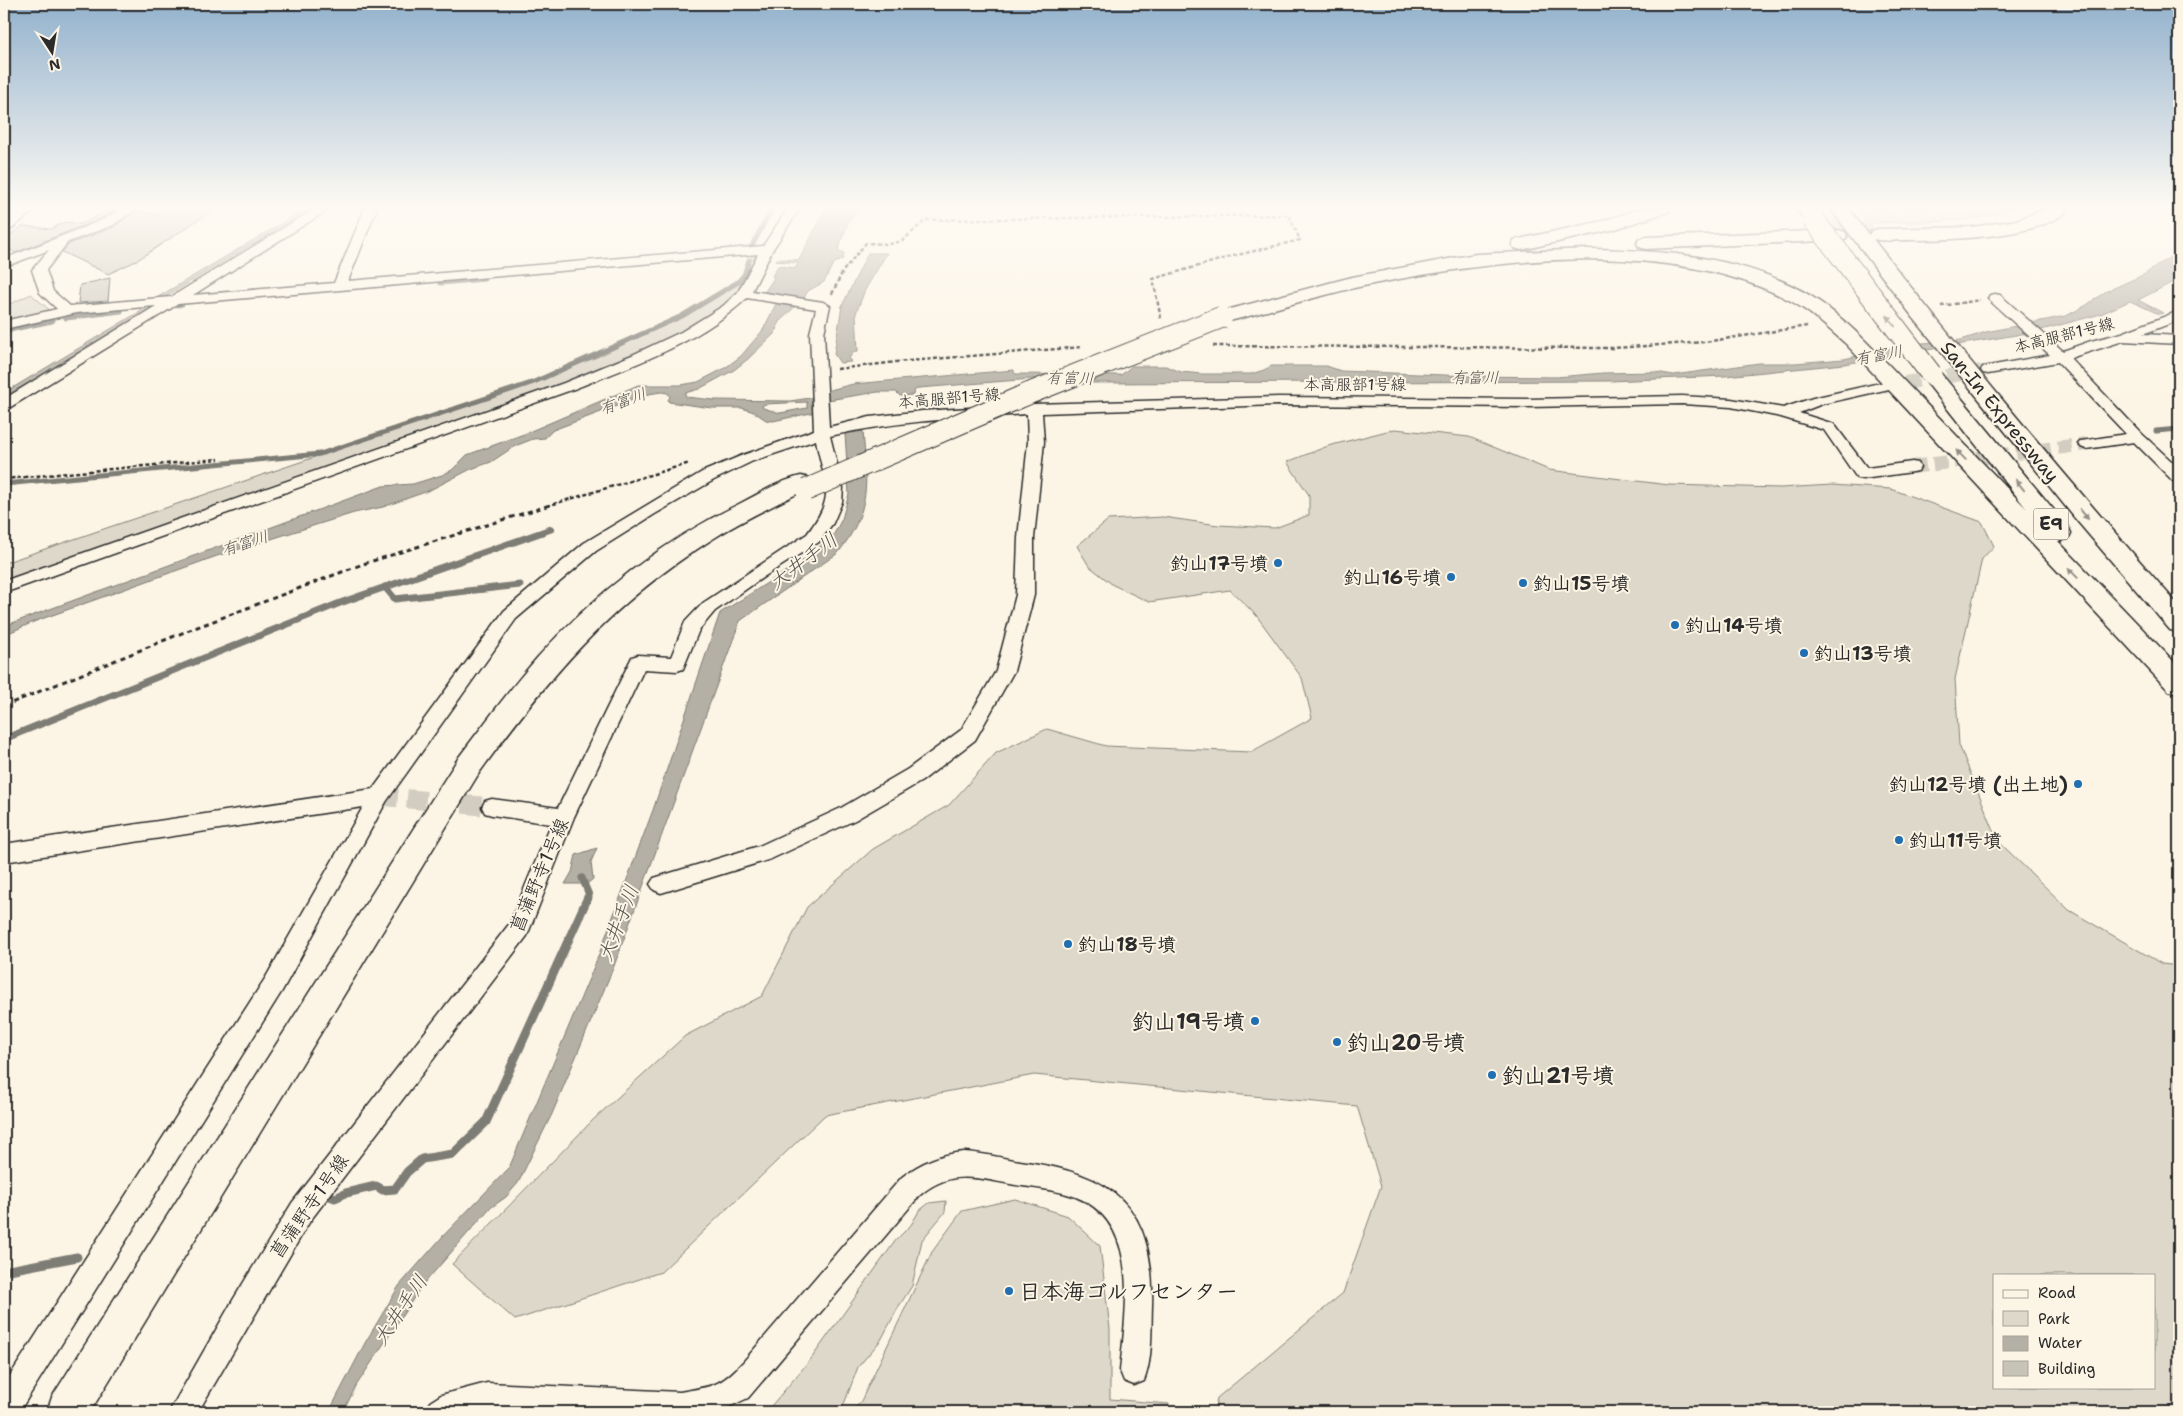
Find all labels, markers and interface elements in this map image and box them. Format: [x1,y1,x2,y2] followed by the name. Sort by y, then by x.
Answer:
[28,28,78,78] north arrow
[47,55,62,75] text: N
[2012,312,2116,358] street label: 本高服部1号線
[1886,314,1896,328] one-way arrow
[1935,336,2065,488] street label: San-In Expressway
[1854,340,1904,370] water label: 有富川
[1046,367,1094,389] water label: 有富川
[1451,367,1499,388] water label: 有富川
[1304,374,1406,395] street label: 本高服部1号線
[597,383,649,419] water label: 有富川
[897,383,1001,413] street label: 本高服部1号線
[1955,449,1967,461] one-way arrow
[2014,479,2025,492] one-way arrow
[2034,508,2068,540] road number: E9
[2078,508,2089,520] one-way arrow
[219,526,271,560] water label: 有富川
[763,527,843,595] water label: 大井手川
[1170,551,1268,576] place label: 釣山17号墳
[1272,557,1284,569] marker: 釣山17号墳
[1343,565,1441,590] place label: 釣山16号墳
[2067,567,2079,579] one-way arrow
[1445,571,1457,583] marker: 釣山16号墳
[1533,571,1629,596] place label: 釣山15号墳
[1517,577,1529,589] marker: 釣山15号墳
[1685,613,1783,638] place label: 釣山14号墳
[1669,619,1681,631] marker: 釣山14号墳
[1814,641,1912,666] place label: 釣山13号墳
[1798,647,1810,659] marker: 釣山13号墳
[1889,772,2068,797] place label: 釣山12号墳 (出土地)
[2072,778,2084,790] marker: 釣山12号墳 (出土地)
[504,814,574,936] street label: 菖蒲野寺1号線
[1909,828,2002,853] place label: 釣山11号墳
[1893,834,1905,846] marker: 釣山11号墳
[592,881,644,965] water label: 大井手川
[1078,932,1176,957] place label: 釣山18号墳
[1062,938,1074,950] marker: 釣山18号墳
[1132,1007,1245,1036] place label: 釣山19号墳
[1249,1015,1261,1027] marker: 釣山19号墳
[1347,1028,1465,1057] place label: 釣山20号墳
[1331,1036,1343,1048] marker: 釣山20号墳
[1502,1061,1614,1090] place label: 釣山21号墳
[1486,1069,1498,1081] marker: 釣山21号墳
[264,1149,354,1263] street label: 菖蒲野寺1号線
[367,1270,433,1350] water label: 大井手川
[1993,1274,2156,1388] legend
[1019,1277,1238,1306] place label: 日本海ゴルフセンター
[2038,1283,2076,1303] text: Road
[1003,1285,1015,1297] marker: 日本海ゴルフセンター
[2038,1309,2070,1329] text: Park
[2038,1333,2082,1353] text: Water
[2038,1359,2095,1379] text: Building

